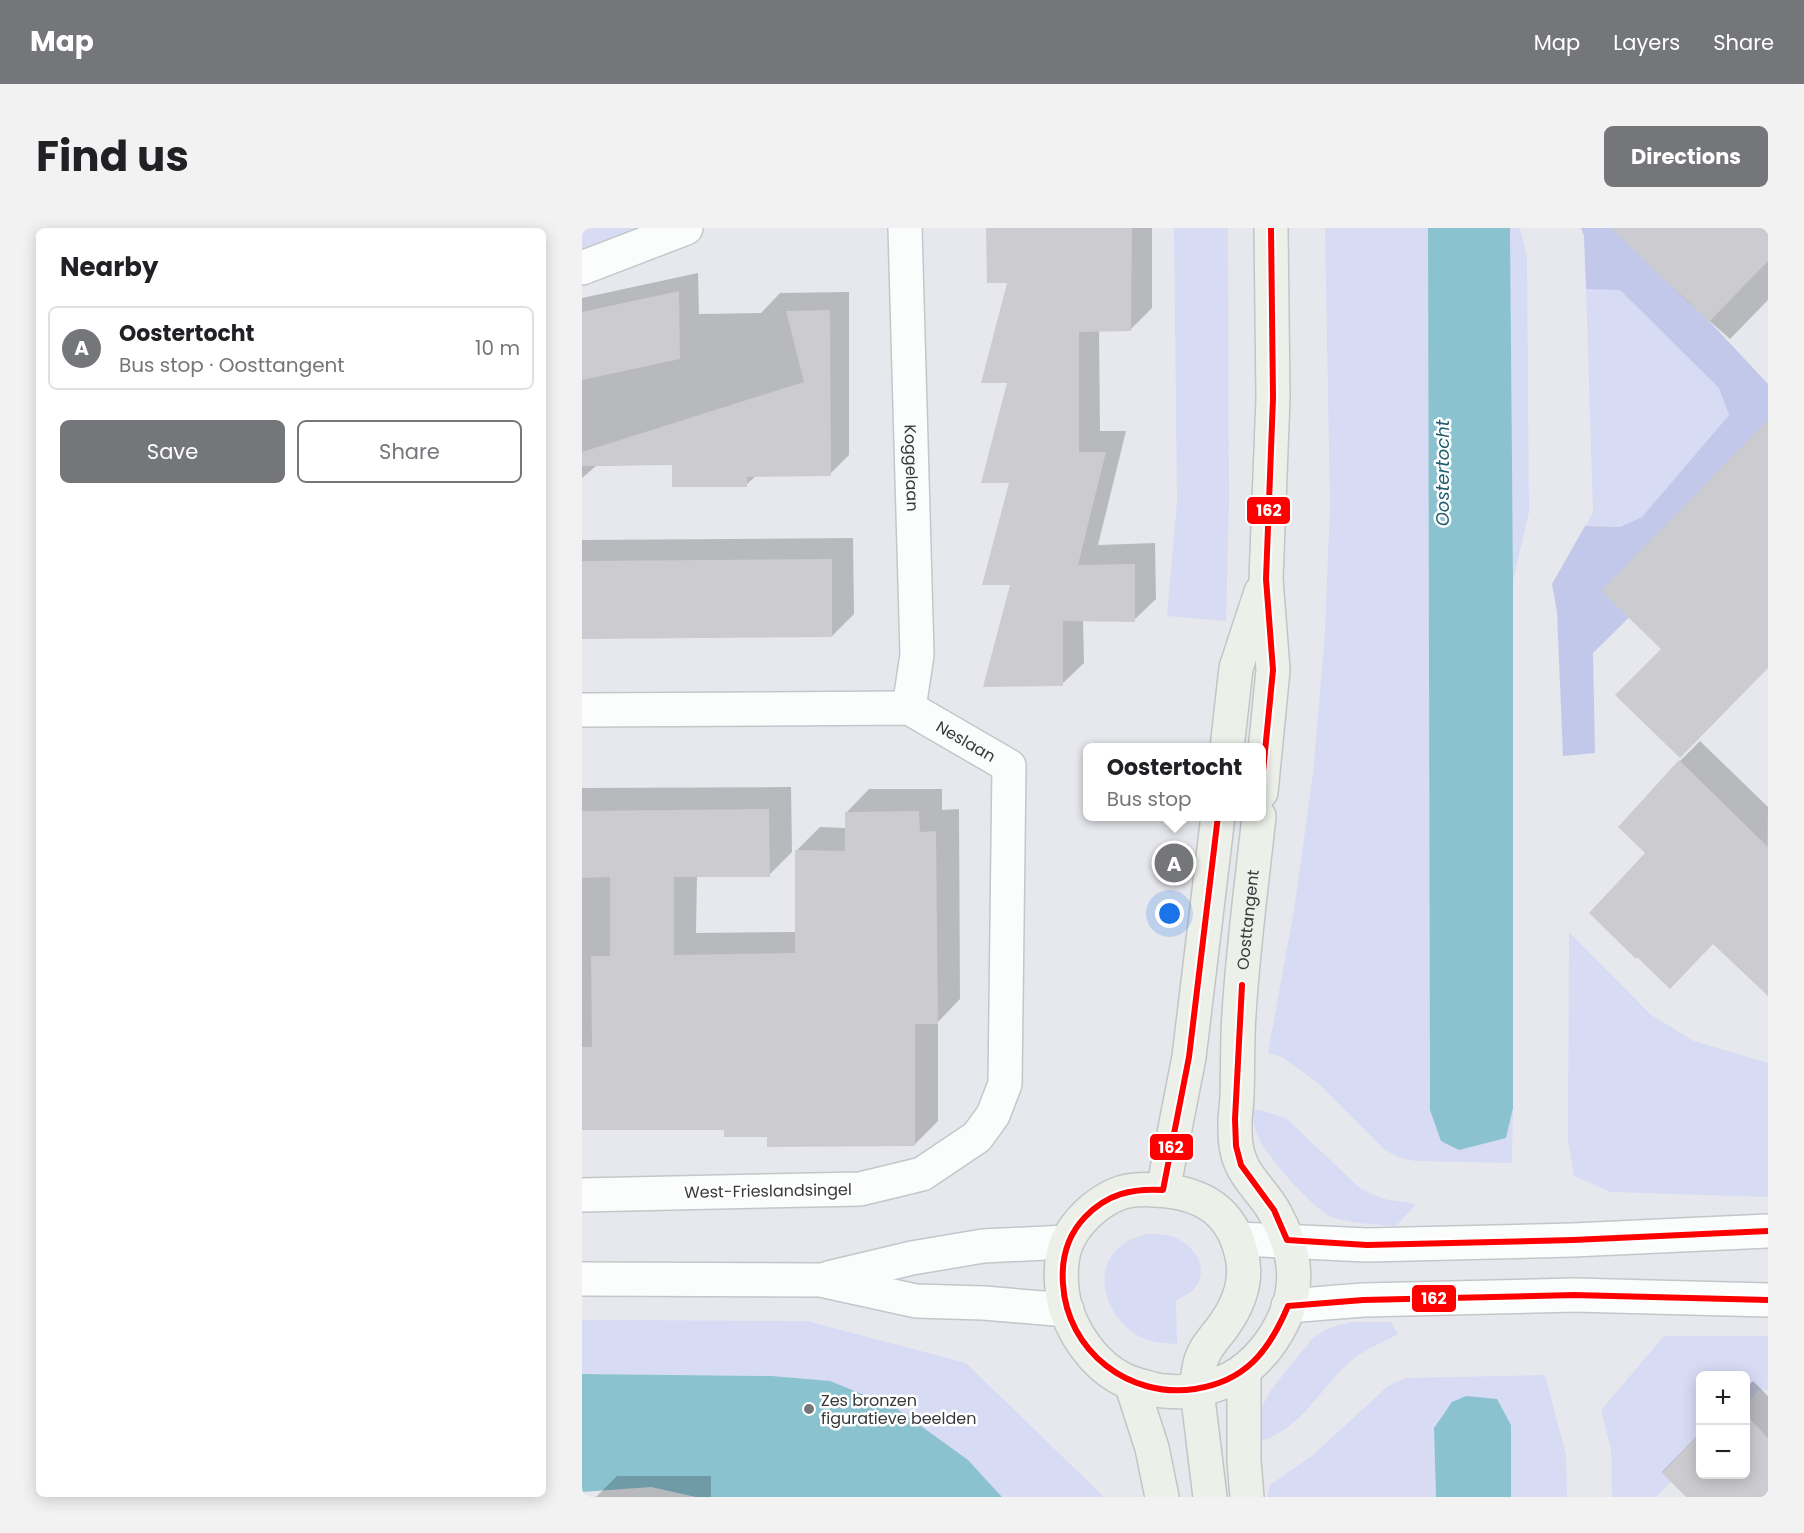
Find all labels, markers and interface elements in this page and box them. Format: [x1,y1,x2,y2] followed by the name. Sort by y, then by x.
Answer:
[30,22,94,61] text: Map
[1534,28,1580,57] text: Map
[1613,28,1680,57] text: Layers
[1713,28,1774,57] text: Share
[1604,126,1768,187] button: Directions
[36,127,189,186] text: Find us
[60,249,158,285] text: Nearby
[119,318,255,349] text: Oostertocht
[74,334,89,362] text: A
[475,334,520,362] text: 10 m
[119,351,345,379] text: Bus stop · Oosttangent
[1430,419,1455,526] water label: Oostertocht
[60,420,285,483] button: Save
[297,420,522,483] button: Share
[899,424,924,512] street label: Koggelaan
[1246,496,1291,525] line badge: 162
[1256,499,1282,522] text: 162
[932,715,1000,767] street label: Neslaan
[1083,743,1266,821] popup
[1107,752,1242,783] text: Oostertocht
[1107,785,1192,813] text: Bus stop
[1154,840,1194,886] pin: A
[1231,868,1264,971] street label: Oosttangent
[1155,899,1184,928] your location
[1149,1133,1194,1161] line badge: 162
[1158,1136,1184,1159] text: 162
[684,1178,852,1204] street label: West-Frieslandsingel
[1411,1284,1457,1313] line badge: 162
[1421,1287,1447,1310] text: 162
[1696,1371,1750,1479] map controls
[1696,1371,1750,1425] button: +
[821,1389,976,1430] place label: Zes bronzen figuratieve beelden
[802,1402,816,1416] marker: Zes bronzen figuratieve beelden
[1696,1425,1750,1479] button: −

